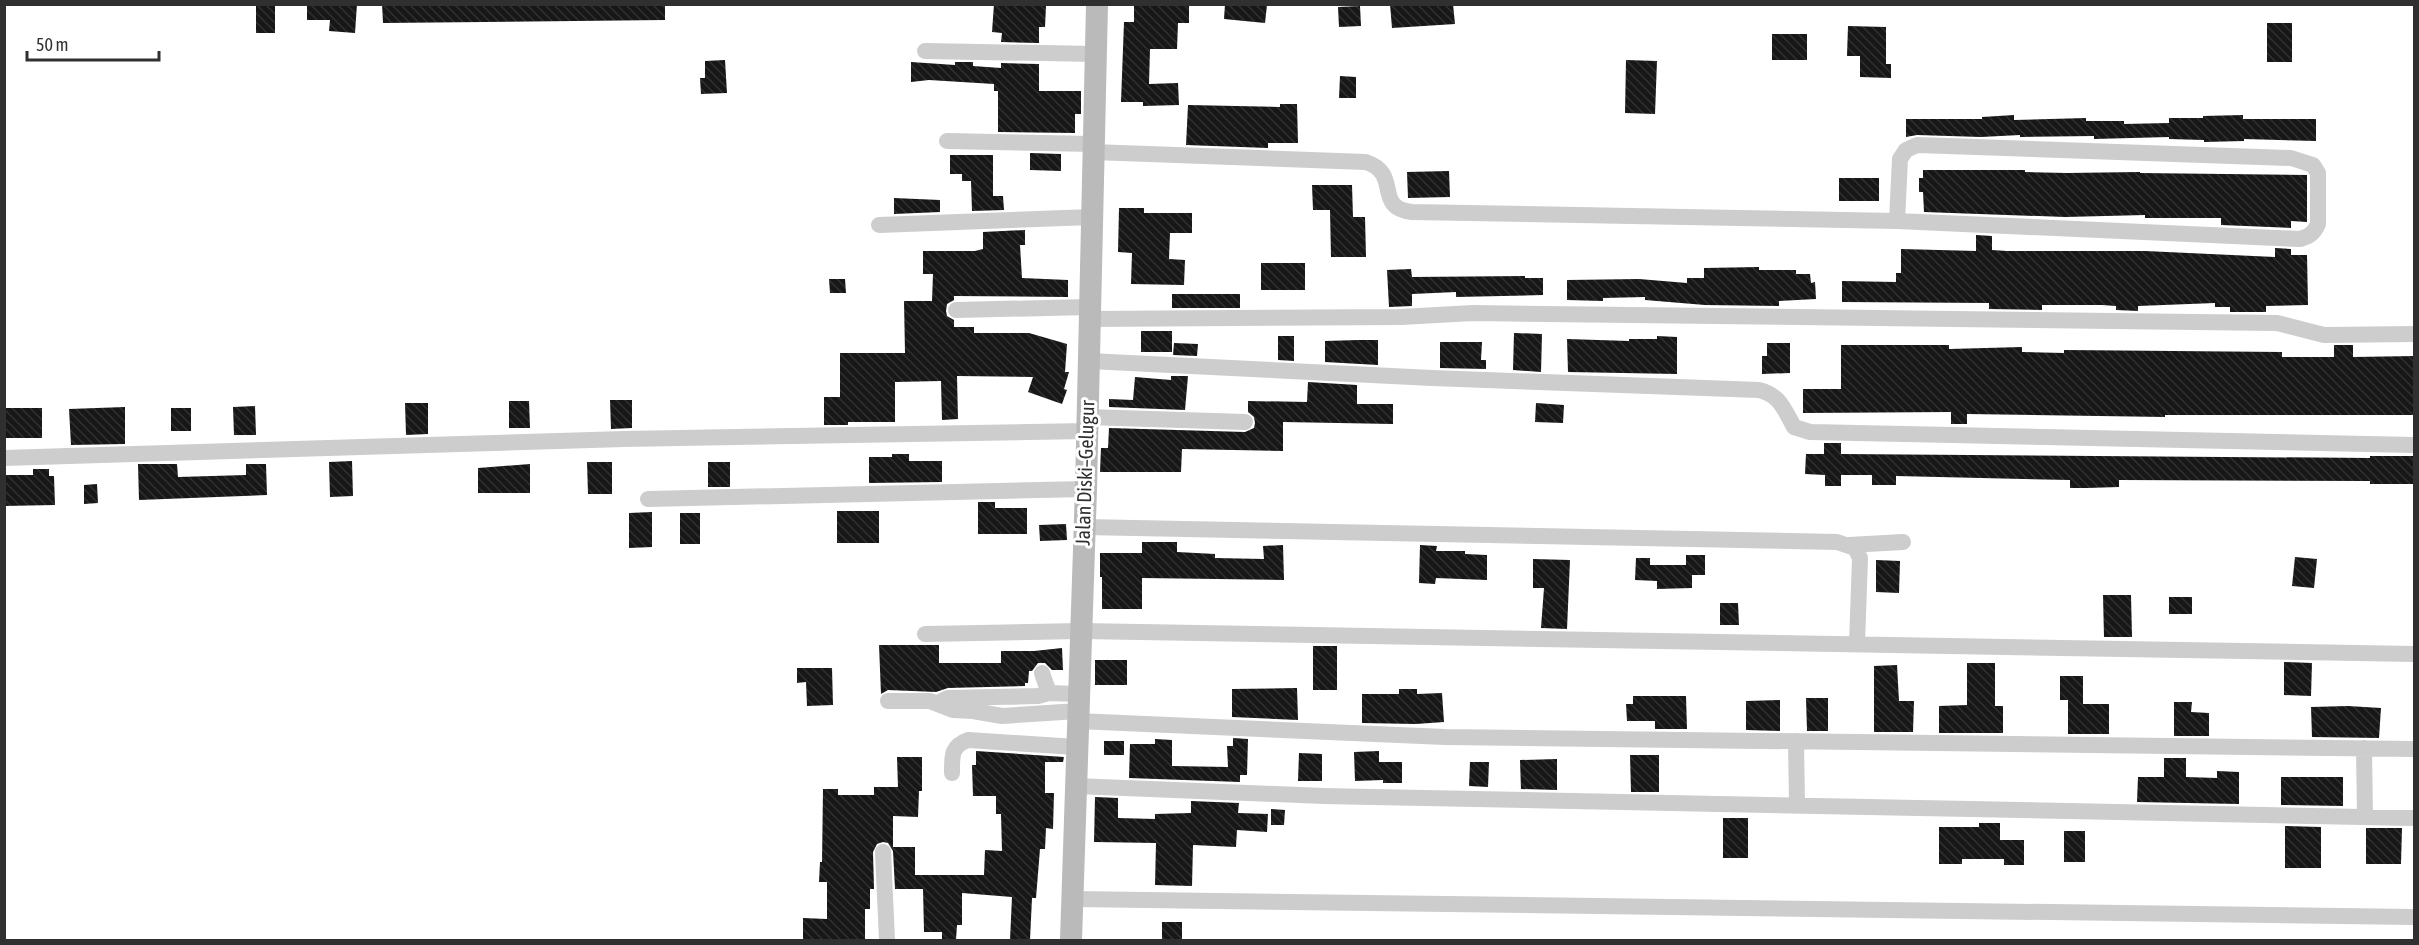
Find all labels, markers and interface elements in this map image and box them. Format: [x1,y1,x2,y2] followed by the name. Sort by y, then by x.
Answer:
[27,24,159,62] scale bar
[36,34,68,55] text: 50 m
[1070,399,1099,546] street label: Jalan Diski–Gelugur

